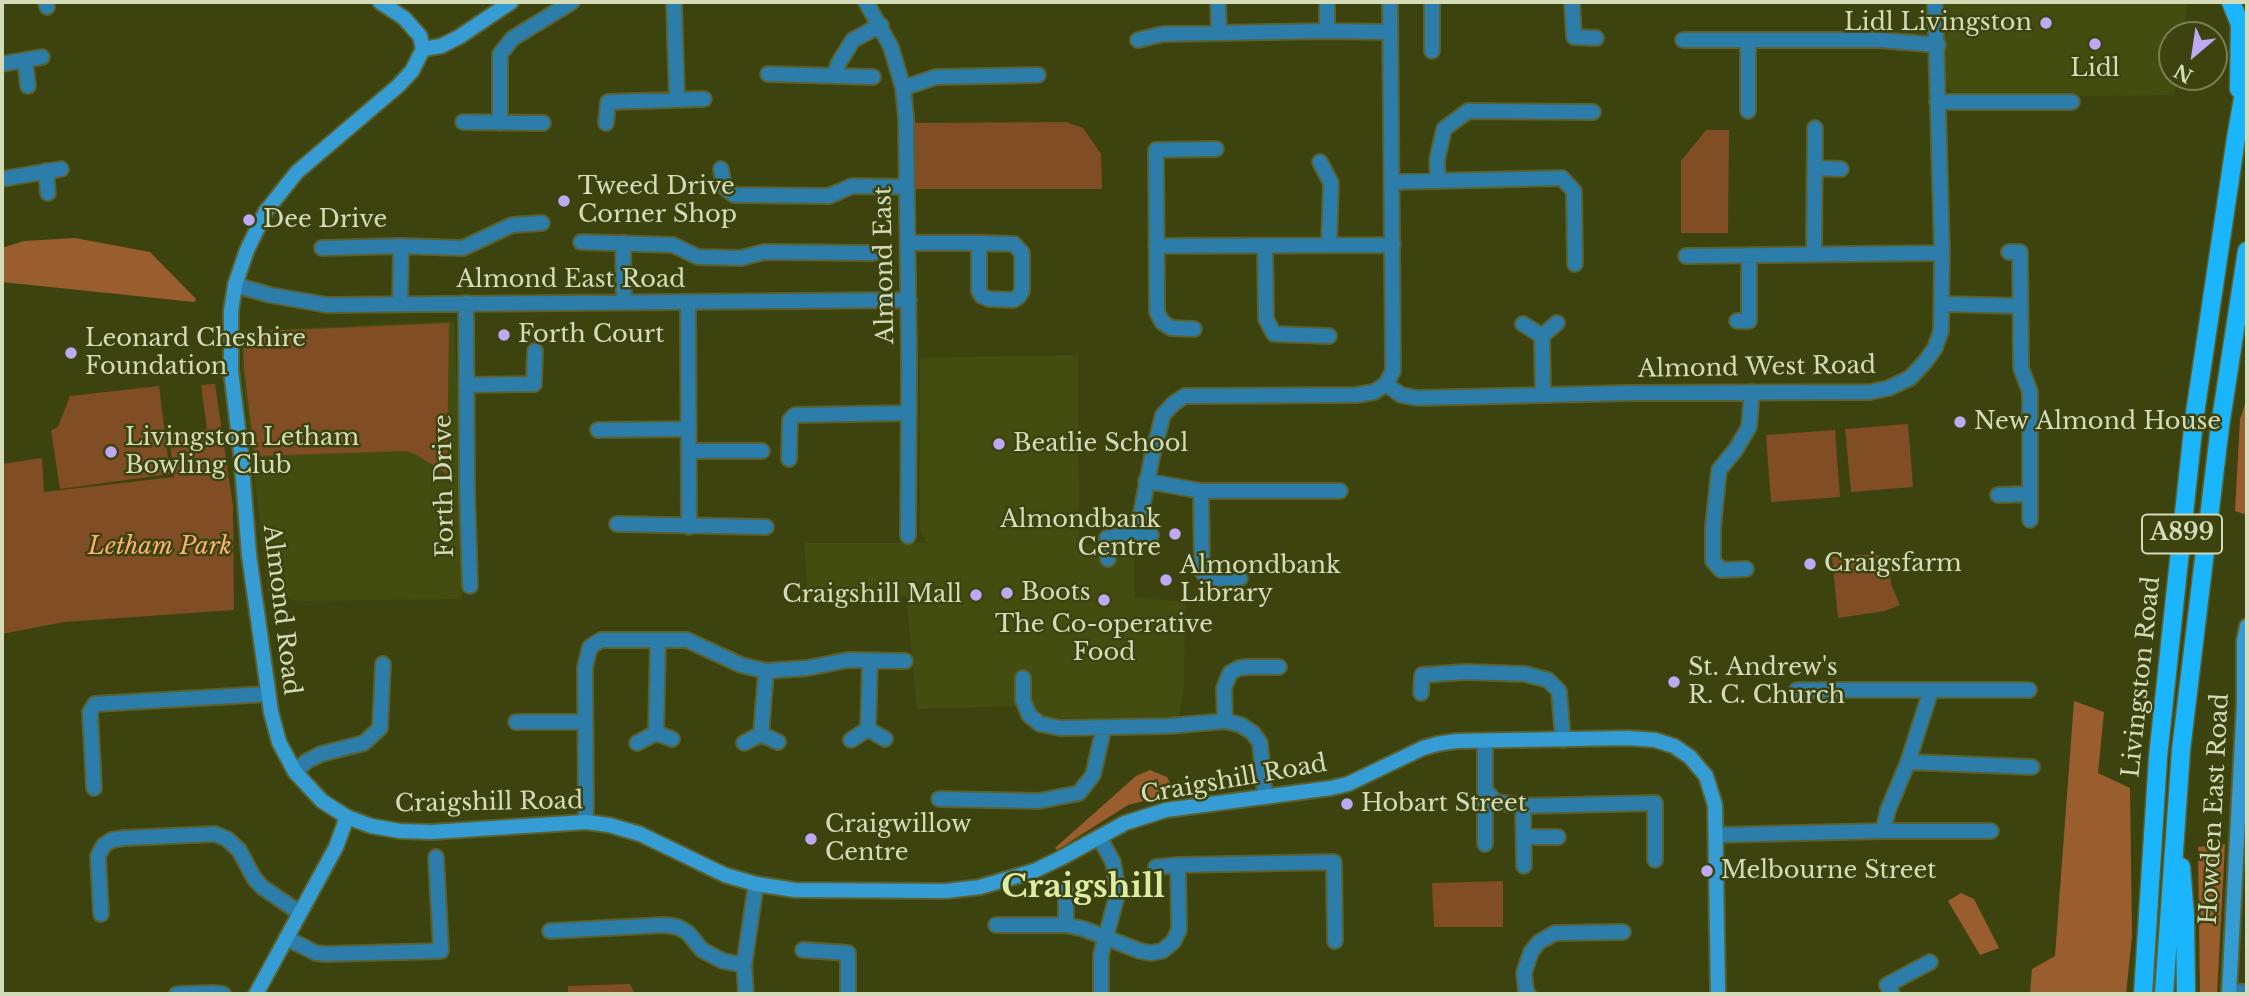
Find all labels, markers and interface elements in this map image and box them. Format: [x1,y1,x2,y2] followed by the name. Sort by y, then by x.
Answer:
[1844,9,2032,37] place label: Lidl Livingston
[2038,15,2054,31] marker: Lidl Livingston
[2158,21,2228,91] north arrow
[2087,36,2103,52] marker: Lidl
[2070,55,2120,83] place label: Lidl
[2170,59,2197,87] text: N
[578,173,737,229] place label: Tweed Drive Corner Shop
[869,186,901,344] street label: Almond East
[556,193,572,209] marker: Tweed Drive Corner Shop
[263,206,387,234] place label: Dee Drive
[241,212,257,228] marker: Dee Drive
[457,266,685,294] street label: Almond East Road
[518,321,664,349] place label: Forth Court
[85,325,306,381] place label: Leonard Cheshire Foundation
[496,327,512,343] marker: Forth Court
[63,345,79,361] marker: Leonard Cheshire Foundation
[1638,352,1876,384] street label: Almond West Road
[1974,408,2221,436] place label: New Almond House
[429,414,461,558] street label: Forth Drive
[1952,414,1968,430] marker: New Almond House
[125,424,359,480] place label: Livingston Letham Bowling Club
[1013,430,1188,458] place label: Beatlie School
[991,436,1007,452] marker: Beatlie School
[103,444,119,460] marker: Livingston Letham Bowling Club
[1000,506,1161,562] place label: Almondbank Centre
[2142,514,2222,554] road number: A899
[256,523,306,697] street label: Almond Road
[1167,526,1183,542] marker: Almondbank Centre
[88,533,232,561] park label: Letham Park
[1824,550,1962,578] place label: Craigsfarm
[1180,552,1341,608] place label: Almondbank Library
[1802,556,1818,572] marker: Craigsfarm
[1158,572,1174,588] marker: Almondbank Library
[2117,575,2167,779] street label: Livingston Road
[1021,579,1091,607] place label: Boots
[782,581,962,609] place label: Craigshill Mall
[999,585,1015,601] marker: Boots
[968,587,984,603] marker: Craigshill Mall
[1096,592,1112,608] marker: The Co-operative Food
[995,611,1213,667] place label: The Co-operative Food
[1688,654,1845,710] place label: St. Andrew's R. C. Church
[1666,674,1682,690] marker: St. Andrew's R. C. Church
[2195,693,2235,925] street label: Howden East Road
[1139,749,1329,811] street label: Craigshill Road
[395,787,583,819] street label: Craigshill Road
[1361,790,1527,818] place label: Hobart Street
[1339,796,1355,812] marker: Hobart Street
[825,811,971,867] place label: Craigwillow Centre
[803,831,819,847] marker: Craigwillow Centre
[1721,857,1936,885] place label: Melbourne Street
[1699,863,1715,879] marker: Melbourne Street
[1001,869,1165,907] district label: Craigshill

